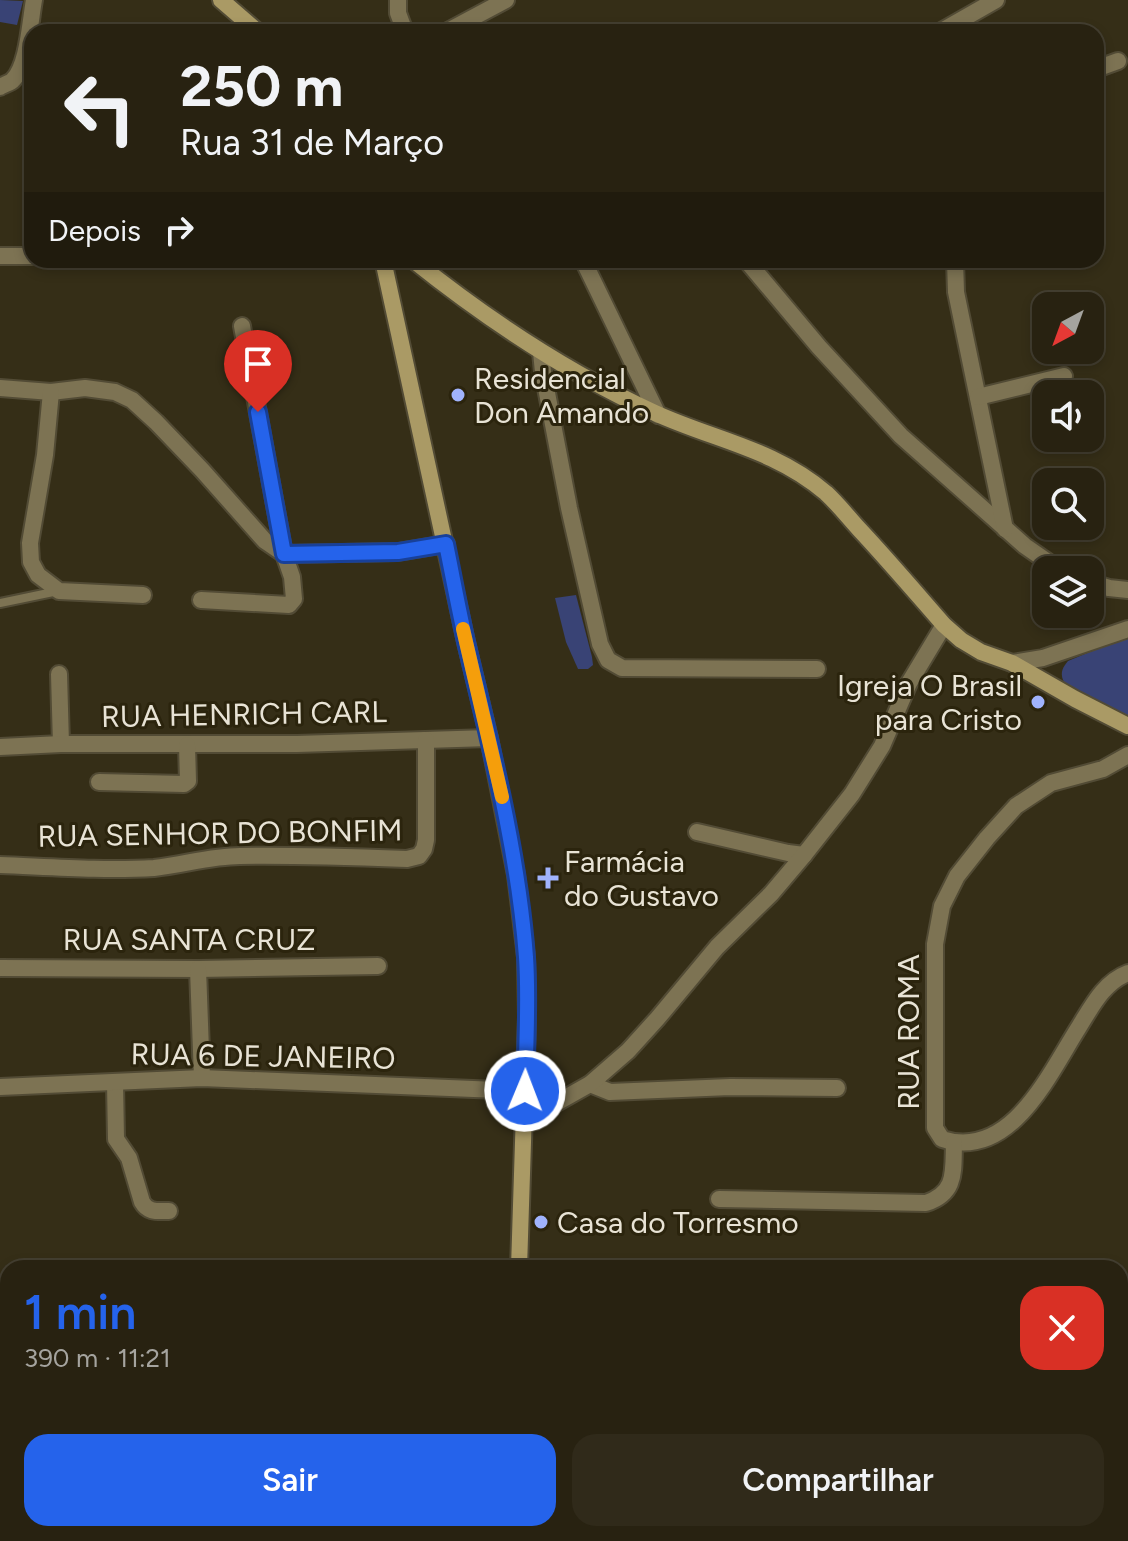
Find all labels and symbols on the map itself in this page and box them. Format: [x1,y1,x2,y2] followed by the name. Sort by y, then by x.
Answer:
[1032,292,1104,364] north arrow
[224,330,292,412] pin
[474,360,649,431] place label: Residencial Don Amando
[449,386,467,404] marker: Residencial Don Amando
[837,667,1022,738] place label: Igreja O Brasil para Cristo
[101,693,388,735] street label: RUA HENRICH CARL
[1029,693,1047,711] marker: Igreja O Brasil para Cristo
[37,811,403,855] street label: RUA SENHOR DO BONFIM
[564,843,719,914] place label: Farmácia do Gustavo
[539,869,557,887] marker: Farmácia do Gustavo
[63,921,315,958] street label: RUA SANTA CRUZ
[890,954,927,1110] street label: RUA ROMA
[130,1035,396,1077] street label: RUA 6 DE JANEIRO
[483,1049,567,1133] position arrow
[557,1204,799,1241] place label: Casa do Torresmo
[532,1213,550,1231] marker: Casa do Torresmo

